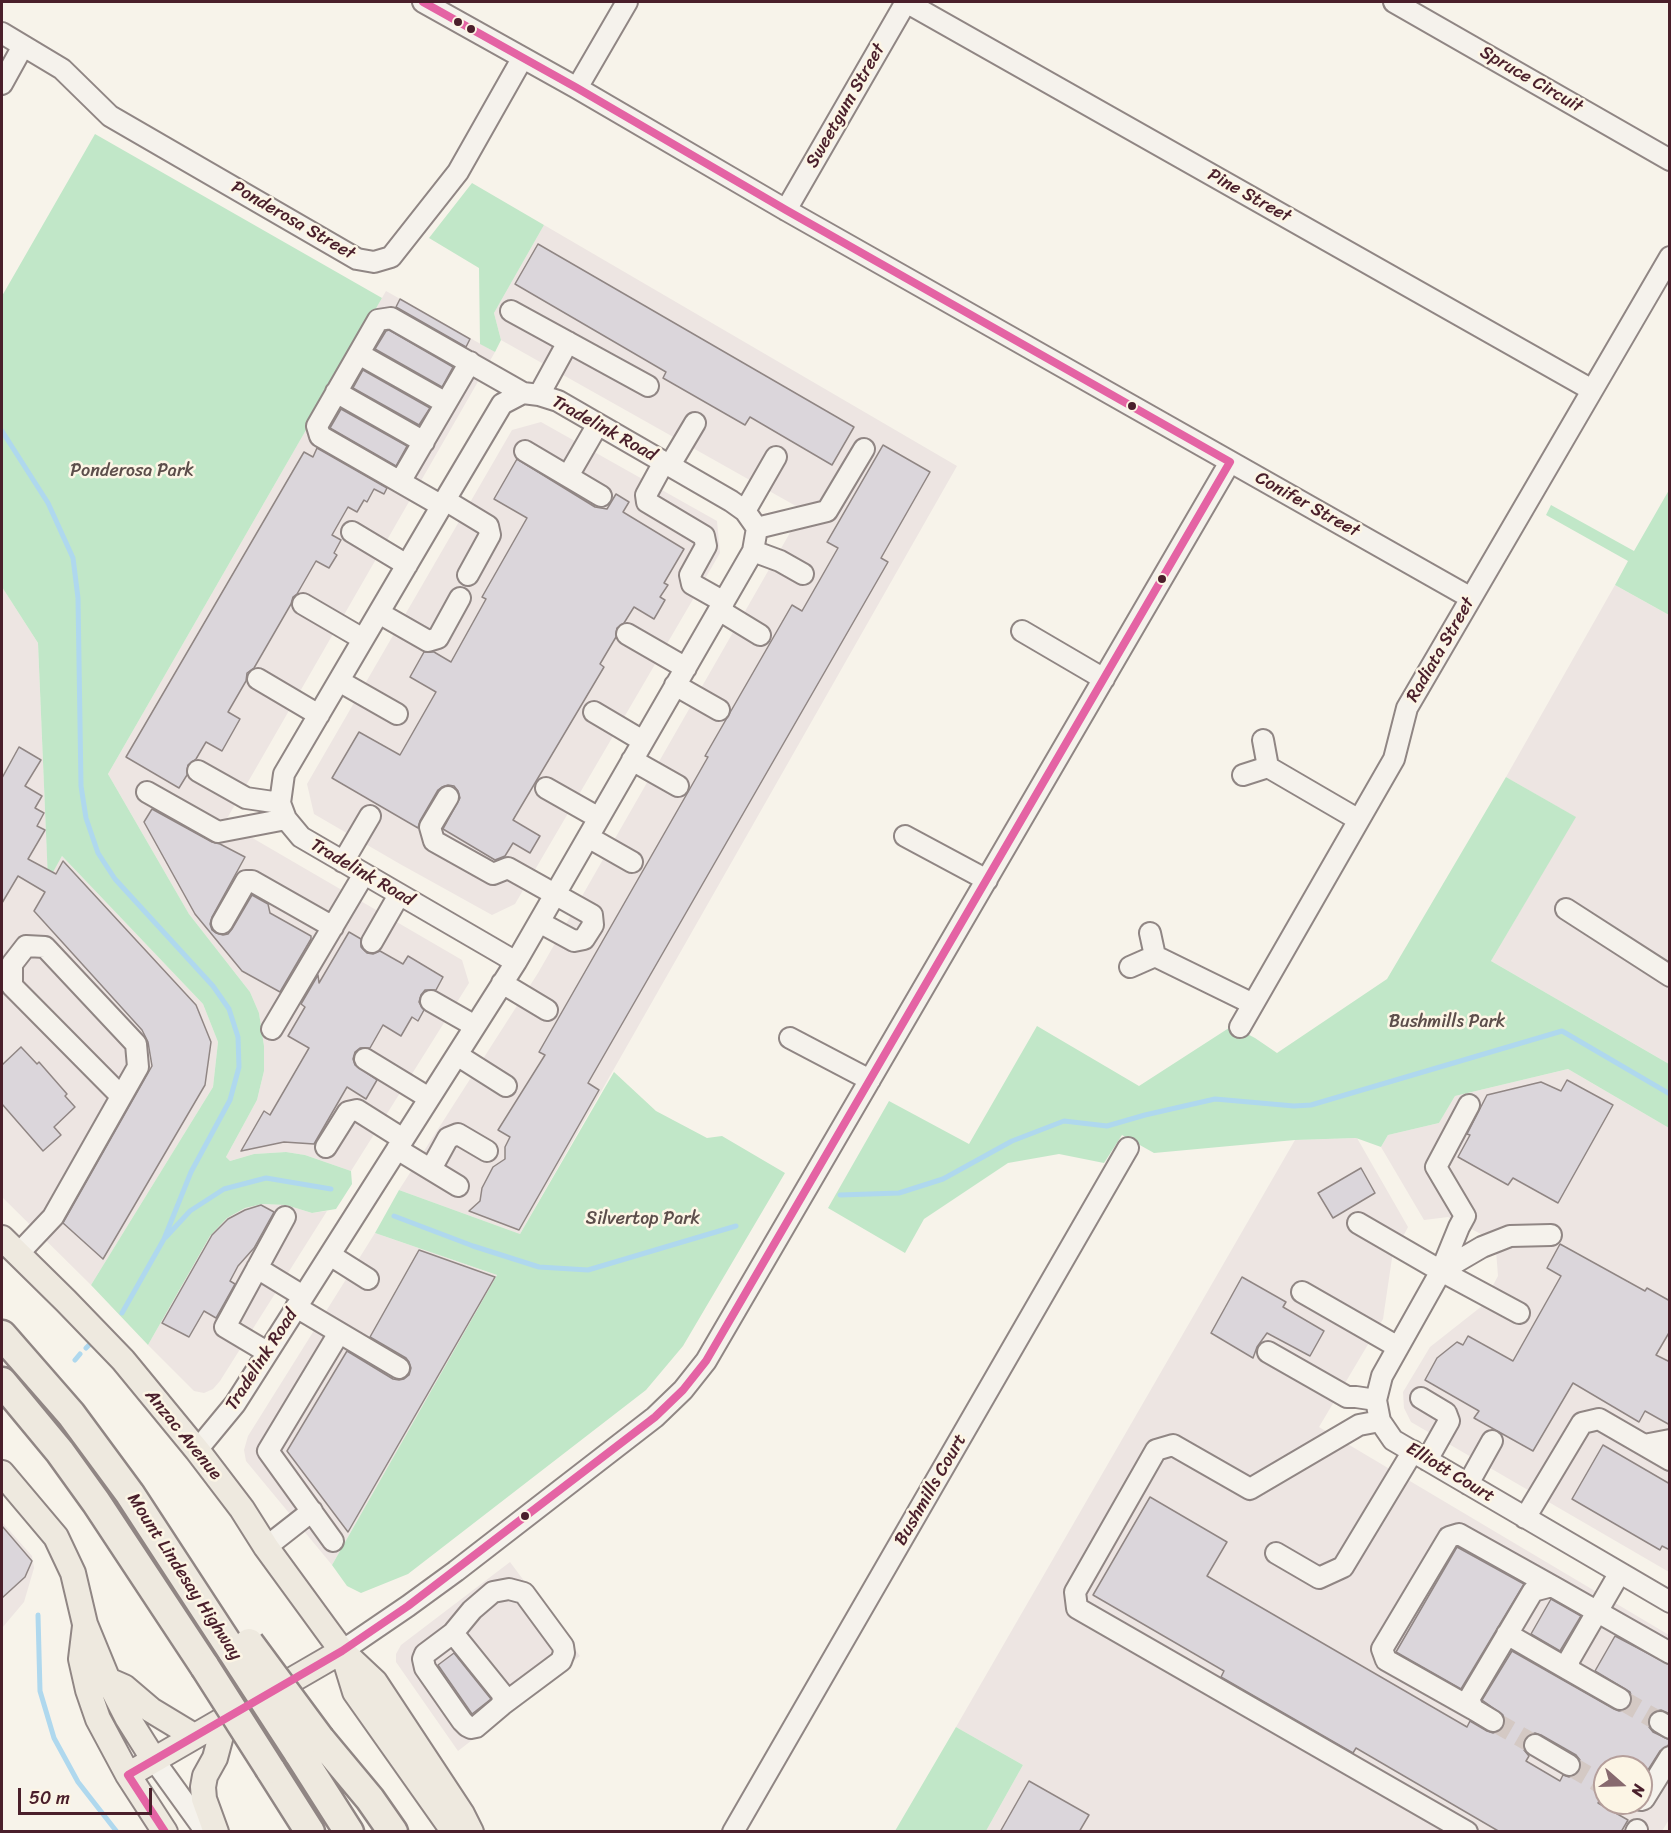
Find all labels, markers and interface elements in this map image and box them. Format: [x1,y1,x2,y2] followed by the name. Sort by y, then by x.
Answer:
[452,16,464,28] unlabelled marker
[465,23,477,35] unlabelled marker
[802,40,890,172] street label: Sweetgum Street
[1476,42,1586,118] street label: Spruce Circuit
[1204,164,1294,228] street label: Pine Street
[227,177,359,265] street label: Ponderosa Street
[548,391,660,467] street label: Tradelink Road
[1126,400,1138,412] unlabelled marker
[70,460,194,482] park label: Ponderosa Park
[1251,467,1363,543] street label: Conifer Street
[1156,573,1168,585] unlabelled marker
[1402,594,1480,706] street label: Radiata Street
[306,835,418,911] street label: Tradelink Road
[1389,1011,1505,1033] park label: Bushmills Park
[586,1208,700,1230] park label: Silvertop Park
[221,1305,303,1415] street label: Tradelink Road
[140,1385,226,1485] street label: Anzac Avenue
[890,1430,972,1550] street label: Bushmills Court
[1402,1438,1498,1508] street label: Elliott Court
[122,1489,246,1665] street label: Mount Lindesay Highway
[519,1510,531,1522] unlabelled marker
[1593,1755,1653,1815] north arrow
[21,1776,154,1814] scale bar
[1623,1780,1654,1801] text: N
[29,1782,70,1814] text: 50 m

